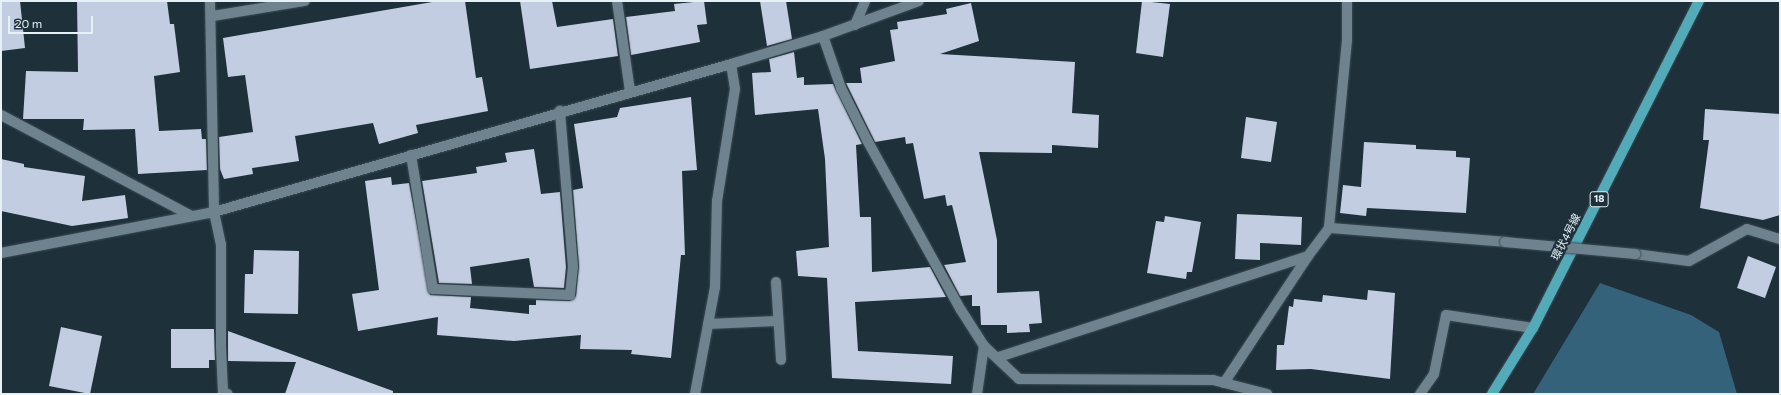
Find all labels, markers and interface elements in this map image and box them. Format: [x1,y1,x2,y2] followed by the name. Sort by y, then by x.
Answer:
[10,8,95,34] scale bar
[15,16,42,30] text: 20 m
[1589,191,1609,207] road number: 18
[1549,211,1583,263] street label: 環状4号線

